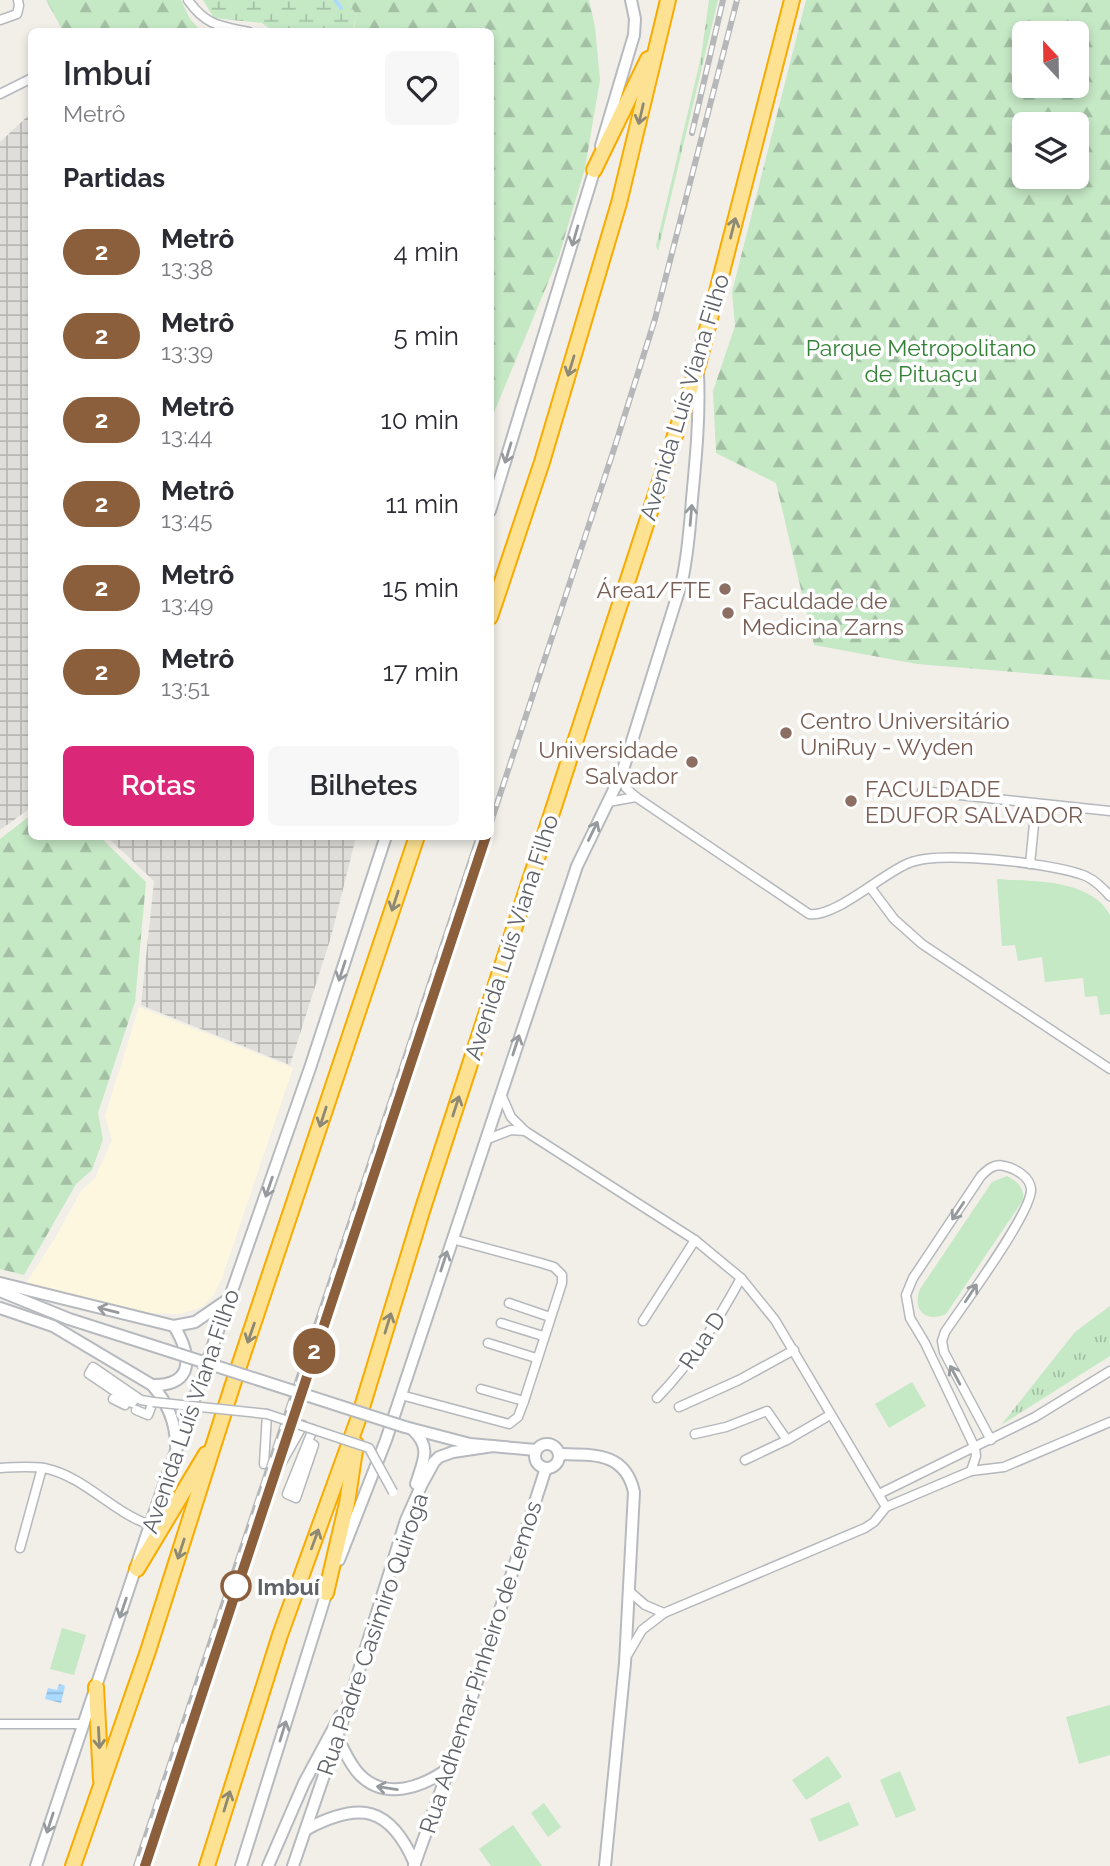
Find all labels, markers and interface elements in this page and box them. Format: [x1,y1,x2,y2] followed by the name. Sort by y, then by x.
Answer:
[1012,21,1088,98] north arrow
[1012,21,1089,189] map controls
[385,51,459,125] button: heart
[63,54,151,93] text: Imbuí
[63,100,125,127] text: Metrô
[634,102,647,125] one-way arrow
[1012,112,1089,189] button: layers
[63,163,165,193] text: Partidas
[727,217,740,239] one-way arrow
[161,224,234,254] text: Metrô
[567,224,580,246] one-way arrow
[95,237,108,266] text: 2
[393,237,459,267] text: 4 min
[161,254,213,281] text: 13:38
[634,270,734,524] street label: Avenida Luís Viana Filho
[161,308,234,338] text: Metrô
[95,321,108,350] text: 2
[393,321,459,351] text: 5 min
[806,334,1036,387] park label: Parque Metropolitano de Pituaçu
[161,338,213,365] text: 13:39
[563,355,576,377] one-way arrow
[161,392,234,422] text: Metrô
[95,405,108,434] text: 2
[381,405,459,435] text: 10 min
[161,422,213,449] text: 13:44
[501,442,514,464] one-way arrow
[161,476,234,506] text: Metrô
[95,489,108,518] text: 2
[385,489,459,519] text: 11 min
[685,504,698,527] one-way arrow
[161,506,213,533] text: 13:45
[161,560,234,590] text: Metrô
[95,573,108,602] text: 2
[382,573,459,603] text: 15 min
[596,576,711,603] place label: Área1/FTE
[717,581,733,597] marker: Área1/FTE
[742,587,904,640] place label: Faculdade de Medicina Zarns
[161,590,214,617] text: 13:49
[720,605,736,621] marker: Faculdade de Medicina Zarns
[161,644,234,674] text: Metrô
[95,657,108,686] text: 2
[383,657,459,687] text: 17 min
[161,674,210,701] text: 13:51
[800,707,1010,760] place label: Centro Universitário UniRuy - Wyden
[778,725,794,741] marker: Centro Universitário UniRuy - Wyden
[538,736,678,789] place label: Universidade Salvador
[63,746,254,826] button: Rotas
[268,746,459,826] button: Bilhetes
[684,754,700,770] marker: Universidade Salvador
[865,775,1083,828] place label: FACULDADE EDUFOR SALVADOR
[843,793,859,809] marker: FACULDADE EDUFOR SALVADOR
[459,811,563,1063] street label: Avenida Luís Viana Filho
[587,821,601,842] one-way arrow
[388,890,400,912] one-way arrow
[335,960,348,982] one-way arrow
[511,1034,524,1056] one-way arrow
[451,1096,463,1118] one-way arrow
[316,1106,329,1128] one-way arrow
[262,1175,274,1197] one-way arrow
[950,1201,964,1221] one-way arrow
[439,1250,452,1272] one-way arrow
[964,1283,978,1303] one-way arrow
[135,1285,245,1537] street label: Avenida Luís Viana Filho
[97,1302,120,1316] one-way arrow
[673,1306,731,1374] street label: Rua D
[382,1313,395,1335] one-way arrow
[244,1321,256,1343] one-way arrow
[291,1328,337,1374] line badge: 2
[307,1336,321,1365] text: 2
[948,1365,962,1385] one-way arrow
[311,1489,433,1779] street label: Rua Padre Casimiro Quiroga
[413,1497,547,1837] street label: Rua Adhemar Pinheiro de Lemos
[310,1528,322,1550] one-way arrow
[173,1538,186,1560] one-way arrow
[221,1571,251,1601] marker: Imbuí
[257,1573,321,1600] place label: Imbuí
[116,1597,129,1619] one-way arrow
[278,1720,291,1742] one-way arrow
[93,1726,106,1749] one-way arrow
[376,1781,399,1794] one-way arrow
[221,1790,234,1812] one-way arrow
[42,1812,55,1834] one-way arrow

